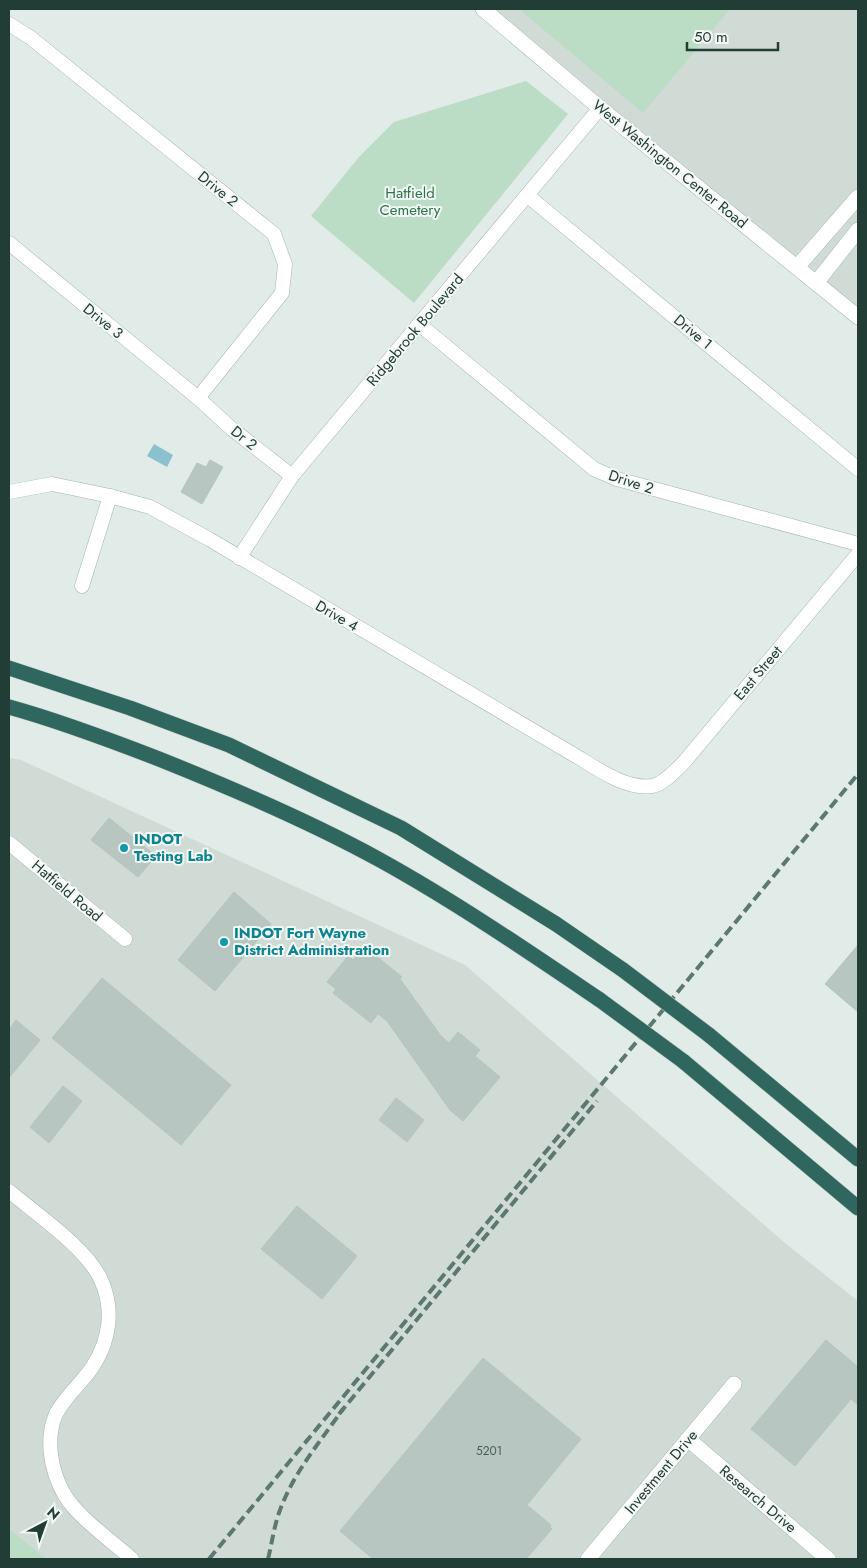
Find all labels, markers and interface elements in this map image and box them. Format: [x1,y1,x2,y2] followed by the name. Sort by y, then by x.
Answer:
[687,20,778,52] scale bar
[694,26,728,48] text: 50 m
[588,95,752,233] street label: West Washington Center Road
[193,166,243,212] street label: Drive 2
[380,182,441,221] park label: Hatfield Cemetery
[361,269,469,391] street label: Ridgebrook Boulevard
[78,298,128,344] street label: Drive 3
[669,309,717,355] street label: Drive 1
[226,421,262,455] street label: Dr 2
[606,464,656,500] street label: Drive 2
[311,595,363,637] street label: Drive 4
[729,641,788,705] street label: East Street
[134,828,213,867] place label: INDOT Testing Lab
[118,842,130,854] marker: INDOT Testing Lab
[27,855,107,927] street label: Hatfield Road
[234,922,389,961] place label: INDOT Fort Wayne District Administration
[218,936,230,948] marker: INDOT Fort Wayne District Administration
[619,1425,703,1519] street label: Investment Drive
[476,1442,502,1460] house number: 5201
[715,1460,802,1538] street label: Research Drive
[20,1498,70,1548] north arrow
[43,1502,64,1524] text: N

